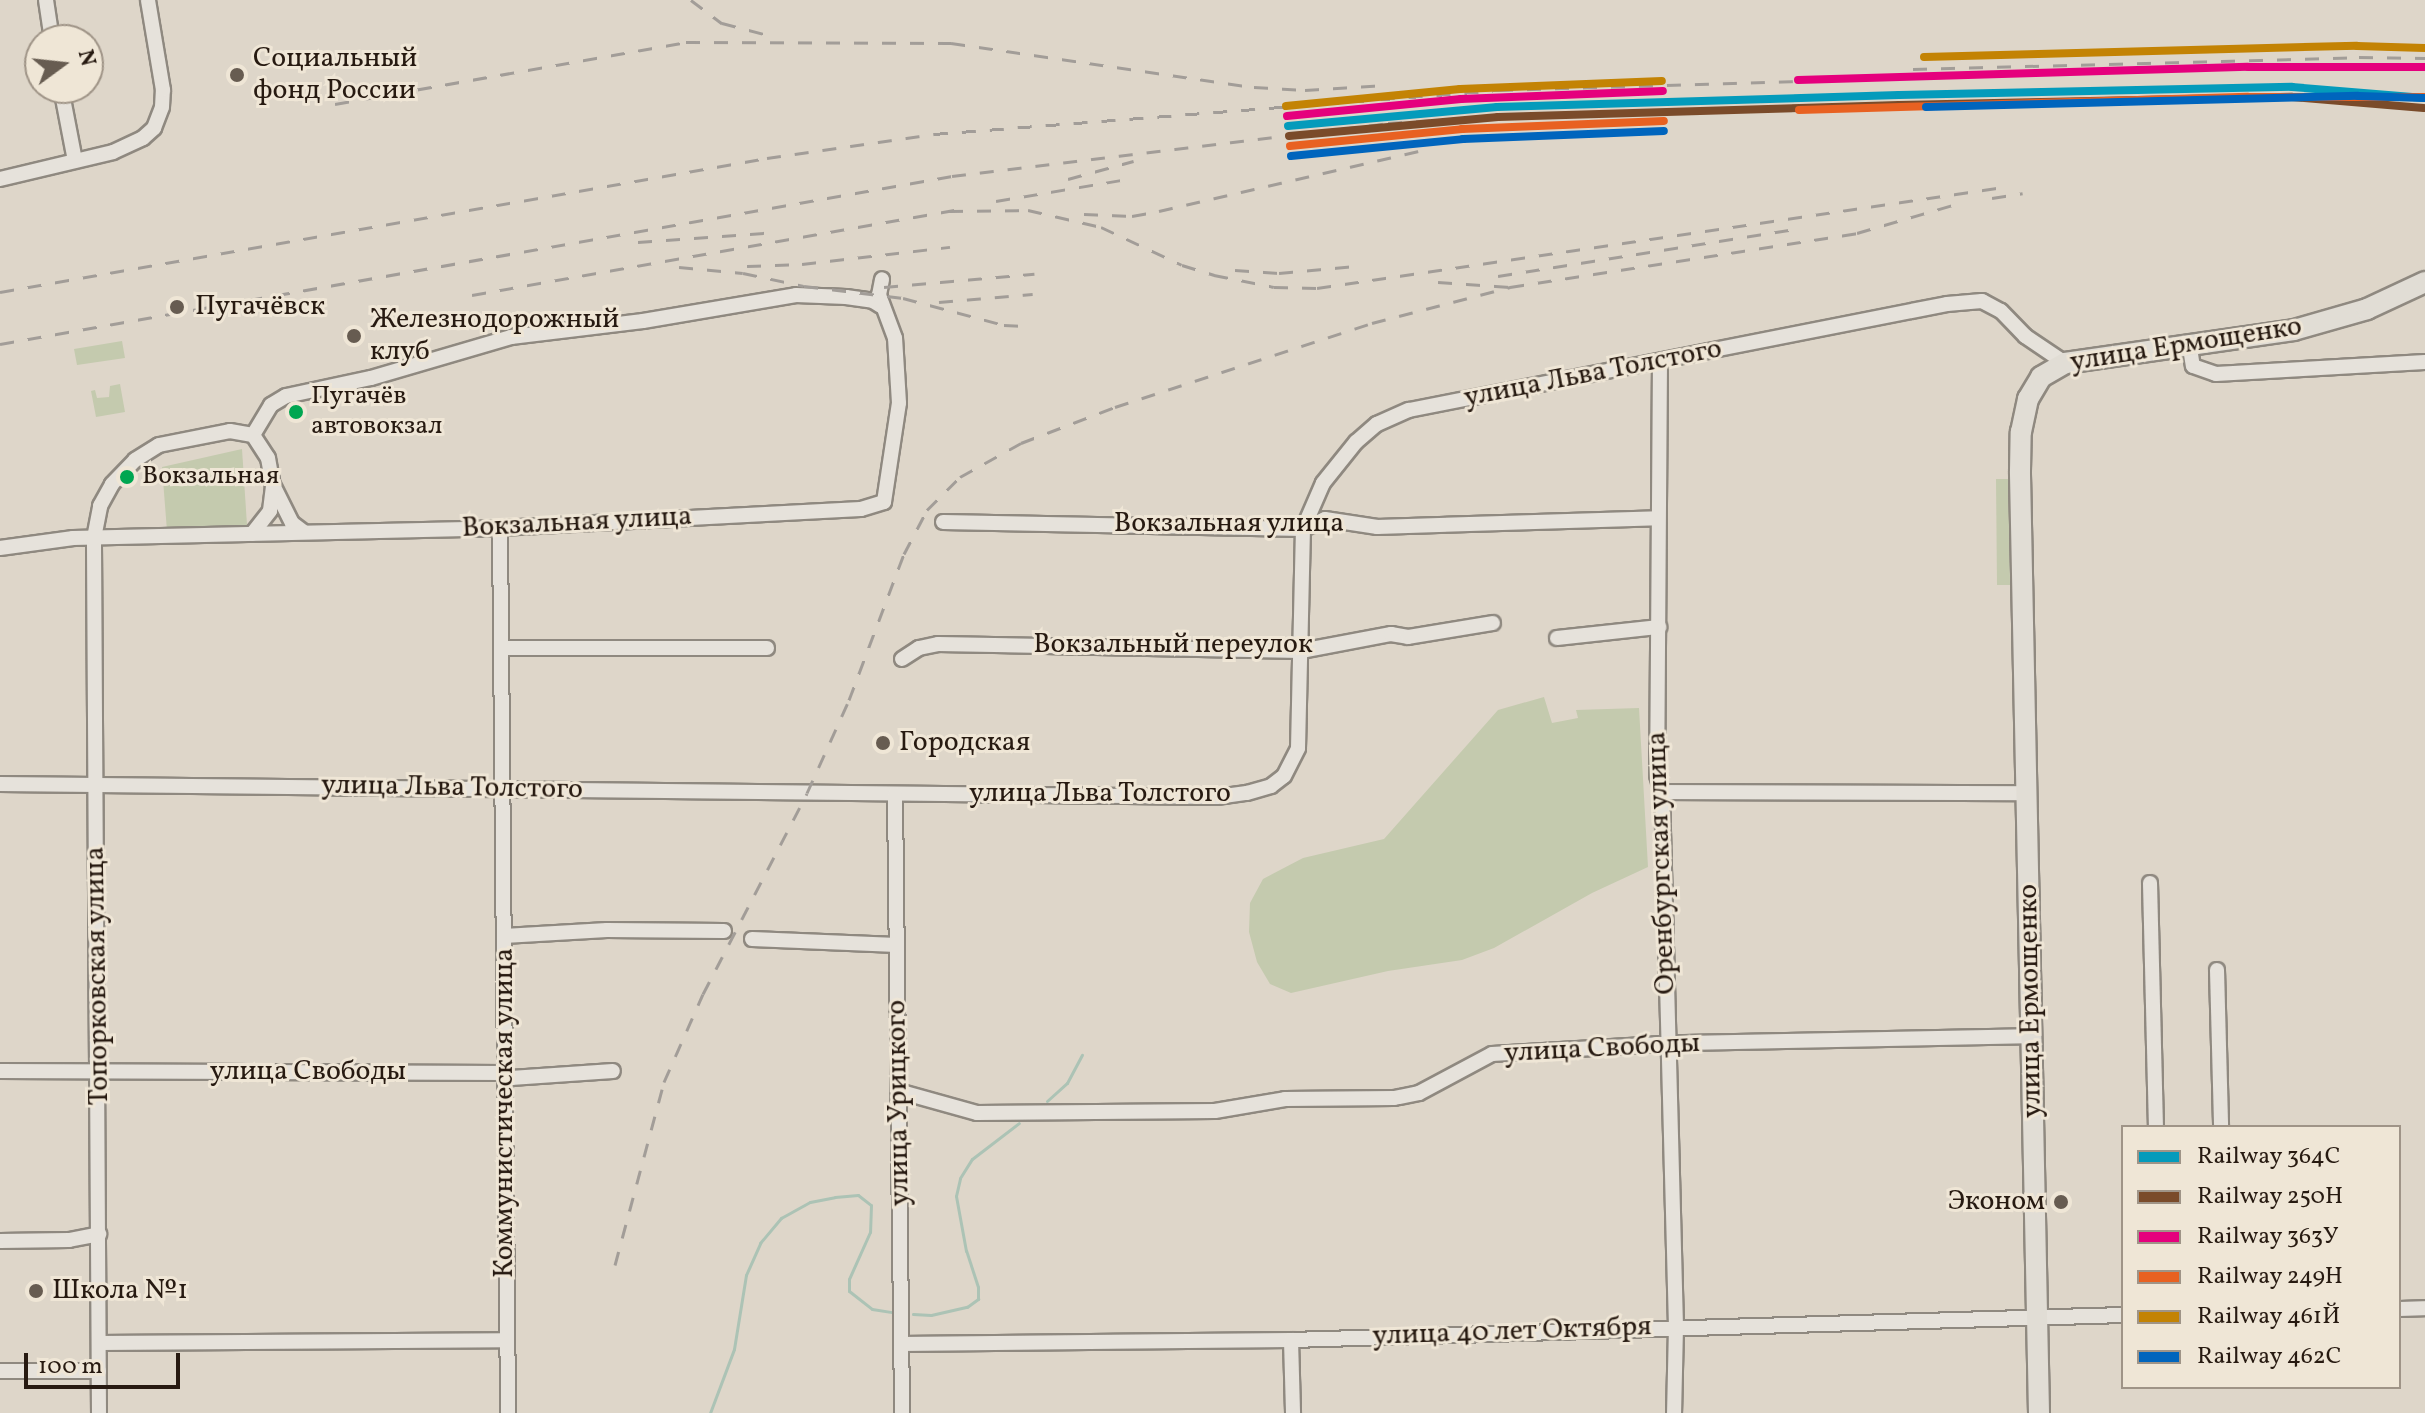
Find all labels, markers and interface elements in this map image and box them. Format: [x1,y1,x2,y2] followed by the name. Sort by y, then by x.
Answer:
[24,24,104,104] north arrow
[253,42,417,108] place label: Социальный фонд России
[69,46,103,70] text: N
[228,66,246,84] marker: Социальный фонд России
[195,290,325,324] place label: Пугачёвск
[166,296,188,318] marker: Пугачёвск
[370,303,619,369] place label: Железнодорожный клуб
[2068,310,2304,380] street label: улица Ермощенко
[345,327,363,345] marker: Железнодорожный клуб
[1461,332,1725,416] street label: улица Льва Толстого
[311,381,442,442] place label: Пугачёв автовокзал
[288,404,304,420] marker: Пугачёв автовокзал
[142,461,279,493] place label: Вокзальная
[119,469,135,485] marker: Вокзальная
[461,500,693,546] street label: Вокзальная улица
[1113,507,1345,541] street label: Вокзальная улица
[1033,628,1313,662] street label: Вокзальный переулок
[899,726,1030,760] place label: Городская
[1641,730,1683,996] street label: Оренбургская улица
[874,734,892,752] marker: Городская
[320,769,584,807] street label: улица Льва Толстого
[969,777,1231,811] street label: улица Льва Толстого
[79,846,117,1106] street label: Топорковская улица
[2012,884,2050,1118] street label: улица Ермощенко
[488,948,522,1278] street label: Коммунистическая улица
[880,999,918,1207] street label: улица Урицкого
[1503,1027,1701,1071] street label: улица Свободы
[210,1055,406,1089] street label: улица Свободы
[2121,1125,2401,1389] legend
[2197,1140,2340,1174] text: Railway 364С
[2197,1180,2343,1214] text: Railway 250Н
[1948,1185,2045,1219] place label: Эконом
[2052,1193,2070,1211] marker: Эконом
[2197,1220,2339,1254] text: Railway 363У
[2197,1260,2343,1294] text: Railway 249Н
[52,1274,188,1308] place label: Школа №1
[27,1282,45,1300] marker: Школа №1
[2197,1300,2340,1334] text: Railway 461Й
[1372,1310,1652,1354] street label: улица 40 лет Октября
[28,1337,184,1387] scale bar
[2197,1340,2341,1374] text: Railway 462С
[38,1350,103,1384] text: 100 m

